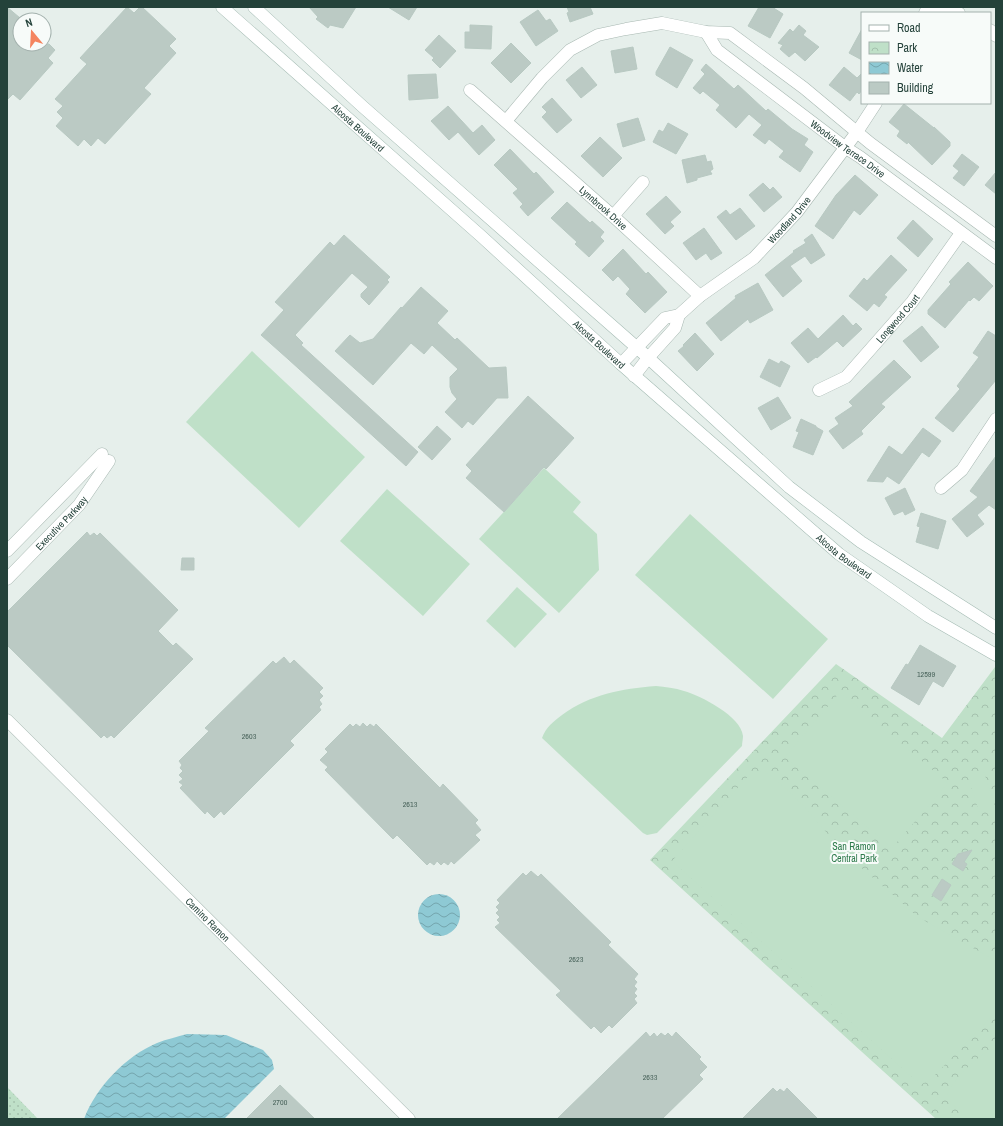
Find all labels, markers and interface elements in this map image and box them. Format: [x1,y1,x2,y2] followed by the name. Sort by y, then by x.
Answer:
[12,12,52,52] north arrow
[861,12,991,104] legend
[24,15,34,30] text: N
[897,20,921,36] text: Road
[897,40,917,56] text: Park
[897,60,924,76] text: Water
[897,80,934,96] text: Building
[329,100,387,154] street label: Alcosta Boulevard
[808,117,888,180] street label: Woodview Terrace Drive
[577,183,631,233] street label: Lynnbrook Drive
[765,193,813,246] street label: Woodland Drive
[873,291,922,345] street label: Longwood Court
[570,316,628,371] street label: Alcosta Boulevard
[32,493,90,553] street label: Executive Parkway
[813,530,874,581] street label: Alcosta Boulevard
[917,669,935,679] house number: 12599
[242,731,257,741] house number: 2603
[403,799,418,809] house number: 2613
[831,840,878,865] park label: San Ramon Central Park
[183,895,233,944] street label: Camino Ramon
[569,954,584,964] house number: 2623
[643,1072,658,1082] house number: 2633
[273,1097,288,1107] house number: 2700

